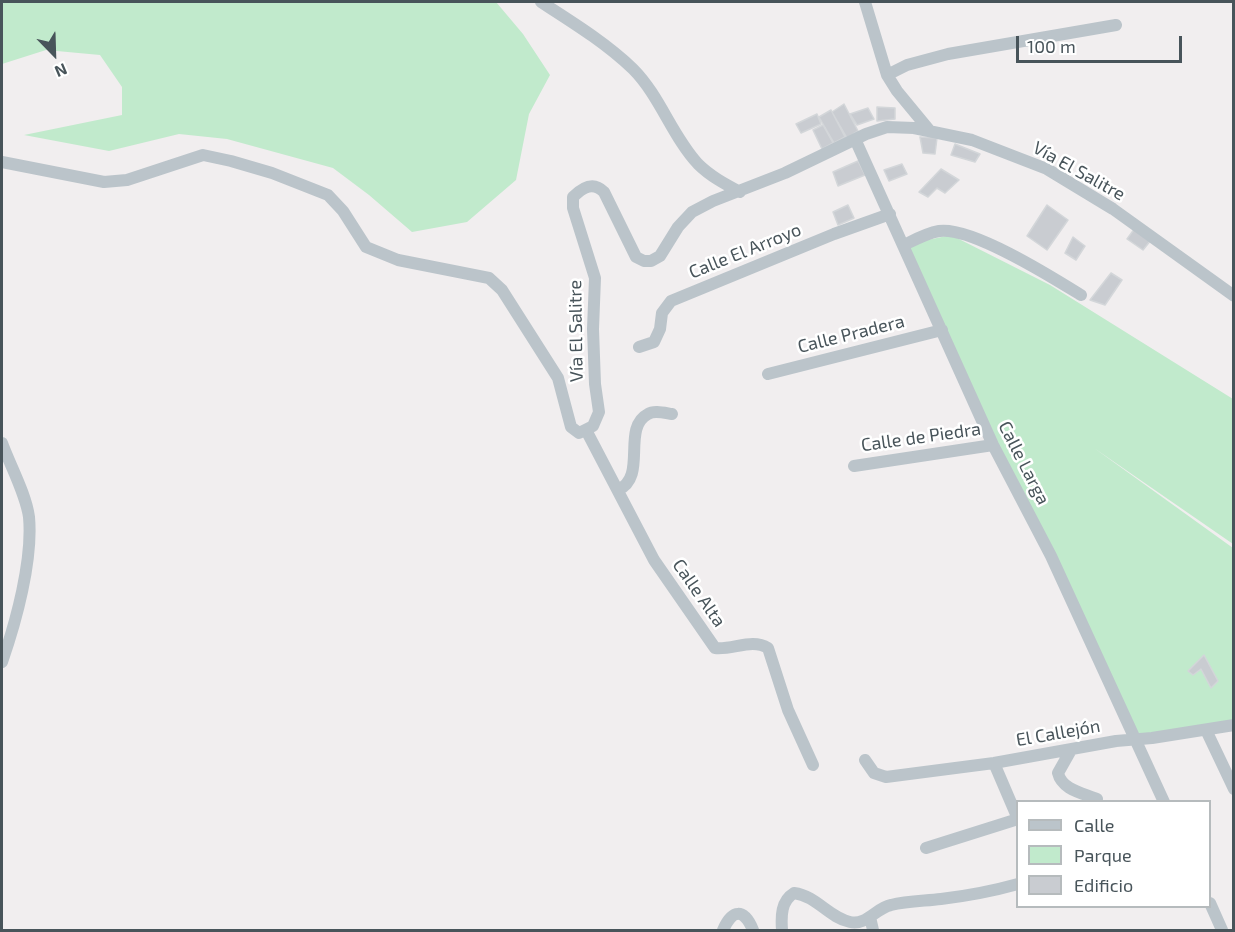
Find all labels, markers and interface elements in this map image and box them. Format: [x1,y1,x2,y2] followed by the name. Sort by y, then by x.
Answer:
[24,24,84,84] north arrow
[1019,24,1186,62] scale bar
[1027,35,1076,57] text: 100 m
[52,60,70,82] text: N
[1029,137,1129,205] street label: Vía El Salitre
[686,219,804,283] street label: Calle El Arroyo
[564,280,588,382] street label: Vía El Salitre
[795,310,907,358] street label: Calle Pradera
[860,418,982,456] street label: Calle de Piedra
[994,418,1054,508] street label: Calle Larga
[668,555,730,631] street label: Calle Alta
[1014,715,1102,751] street label: El Callejón
[1016,800,1211,908] legend
[1074,814,1115,836] text: Calle
[1074,844,1132,866] text: Parque
[1074,874,1133,896] text: Edificio

